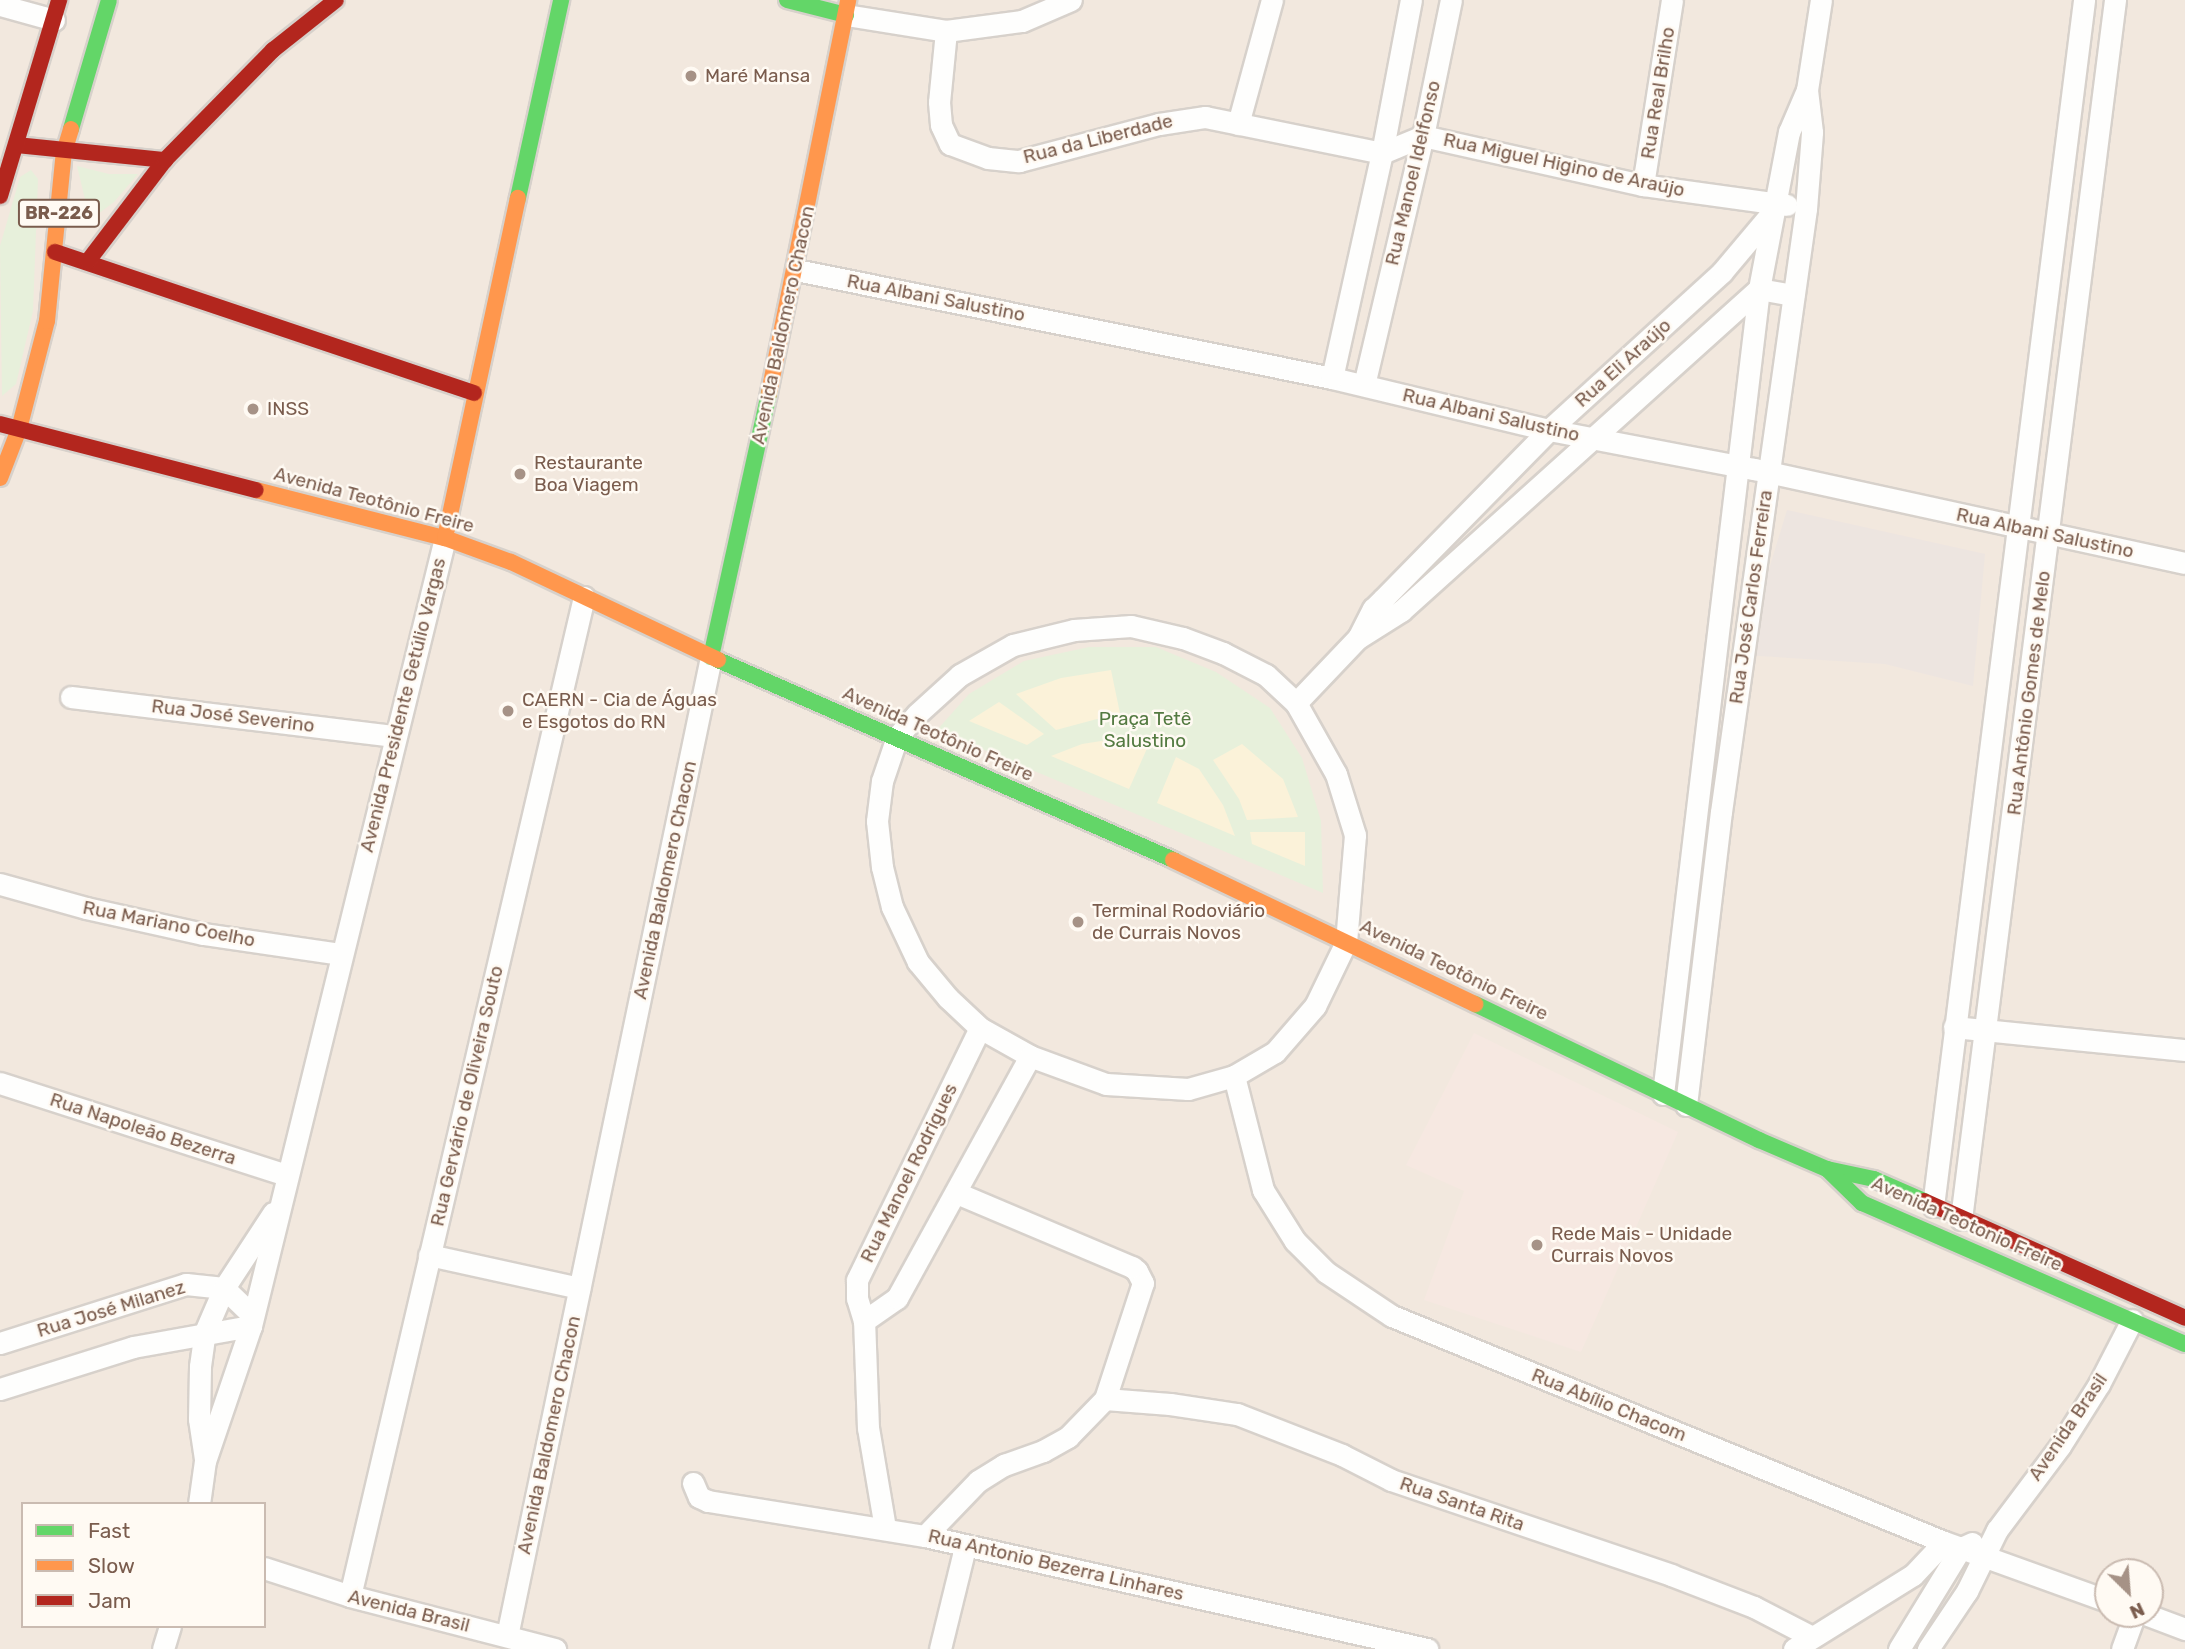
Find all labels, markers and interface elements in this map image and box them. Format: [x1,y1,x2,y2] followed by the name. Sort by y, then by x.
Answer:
[1636,25,1680,161] street label: Rua Real Brilho
[705,65,810,87] place label: Maré Mansa
[683,68,699,84] marker: Maré Mansa
[1381,78,1445,268] street label: Rua Manoel Idelfonso
[1021,109,1175,169] street label: Rua da Liberdade
[1441,128,1687,202] street label: Rua Miguel Higino de Araújo
[17,198,101,228] road number: BR-226
[747,204,819,446] street label: Avenida Baldomero Chacon
[845,270,1027,326] street label: Rua Albani Salustino
[1570,314,1676,412] street label: Rua Eli Araújo
[1400,383,1582,447] street label: Rua Albani Salustino
[267,398,309,420] place label: INSS
[245,401,261,417] marker: INSS
[534,452,643,496] place label: Restaurante Boa Viagem
[271,462,477,538] street label: Avenida Teotônio Freire
[512,466,528,482] marker: Restaurante Boa Viagem
[1725,489,1777,705] street label: Rua José Carlos Ferreira
[1954,503,2136,563] street label: Rua Albani Salustino
[355,555,451,855] street label: Avenida Presidente Getúlio Vargas
[2003,569,2055,817] street label: Rua Antônio Gomes de Melo
[839,682,1037,786] street label: Avenida Teotônio Freire
[522,689,717,733] place label: CAERN - Cia de Águas e Esgotos do RN
[150,695,316,737] street label: Rua José Severino
[500,703,516,719] marker: CAERN - Cia de Águas e Esgotos do RN
[1098,708,1192,752] park label: Praça Tetê Salustino
[629,759,701,1001] street label: Avenida Baldomero Chacon
[81,896,257,952] street label: Rua Mariano Coelho
[1092,900,1265,944] place label: Terminal Rodoviário de Currais Novos
[1070,914,1086,930] marker: Terminal Rodoviário de Currais Novos
[1356,914,1552,1026] street label: Avenida Teotônio Freire
[426,964,508,1228] street label: Rua Gervário de Oliveira Souto
[856,1080,962,1266] street label: Rua Manoel Rodrigues
[47,1088,239,1170] street label: Rua Napoleão Bezerra
[1868,1172,2066,1276] street label: Avenida Teotonio Freire
[1551,1223,1732,1267] place label: Rede Mais - Unidade Currais Novos
[1529,1237,1545,1253] marker: Rede Mais - Unidade Currais Novos
[34,1276,188,1342] street label: Rua José Milanez
[513,1314,585,1556] street label: Avenida Baldomero Chacon
[1528,1363,1690,1447] street label: Rua Abílio Chacom
[2024,1369,2112,1485] street label: Avenida Brasil
[1397,1472,1527,1536] street label: Rua Santa Rita
[21,1502,266,1628] legend
[88,1518,130,1543] text: Fast
[926,1524,1186,1606] street label: Rua Antonio Bezerra Linhares
[88,1553,135,1578] text: Slow
[2094,1558,2164,1628] north arrow
[346,1585,472,1637] street label: Avenida Brasil
[88,1588,132,1613] text: Jam
[2126,1597,2148,1624] text: N

